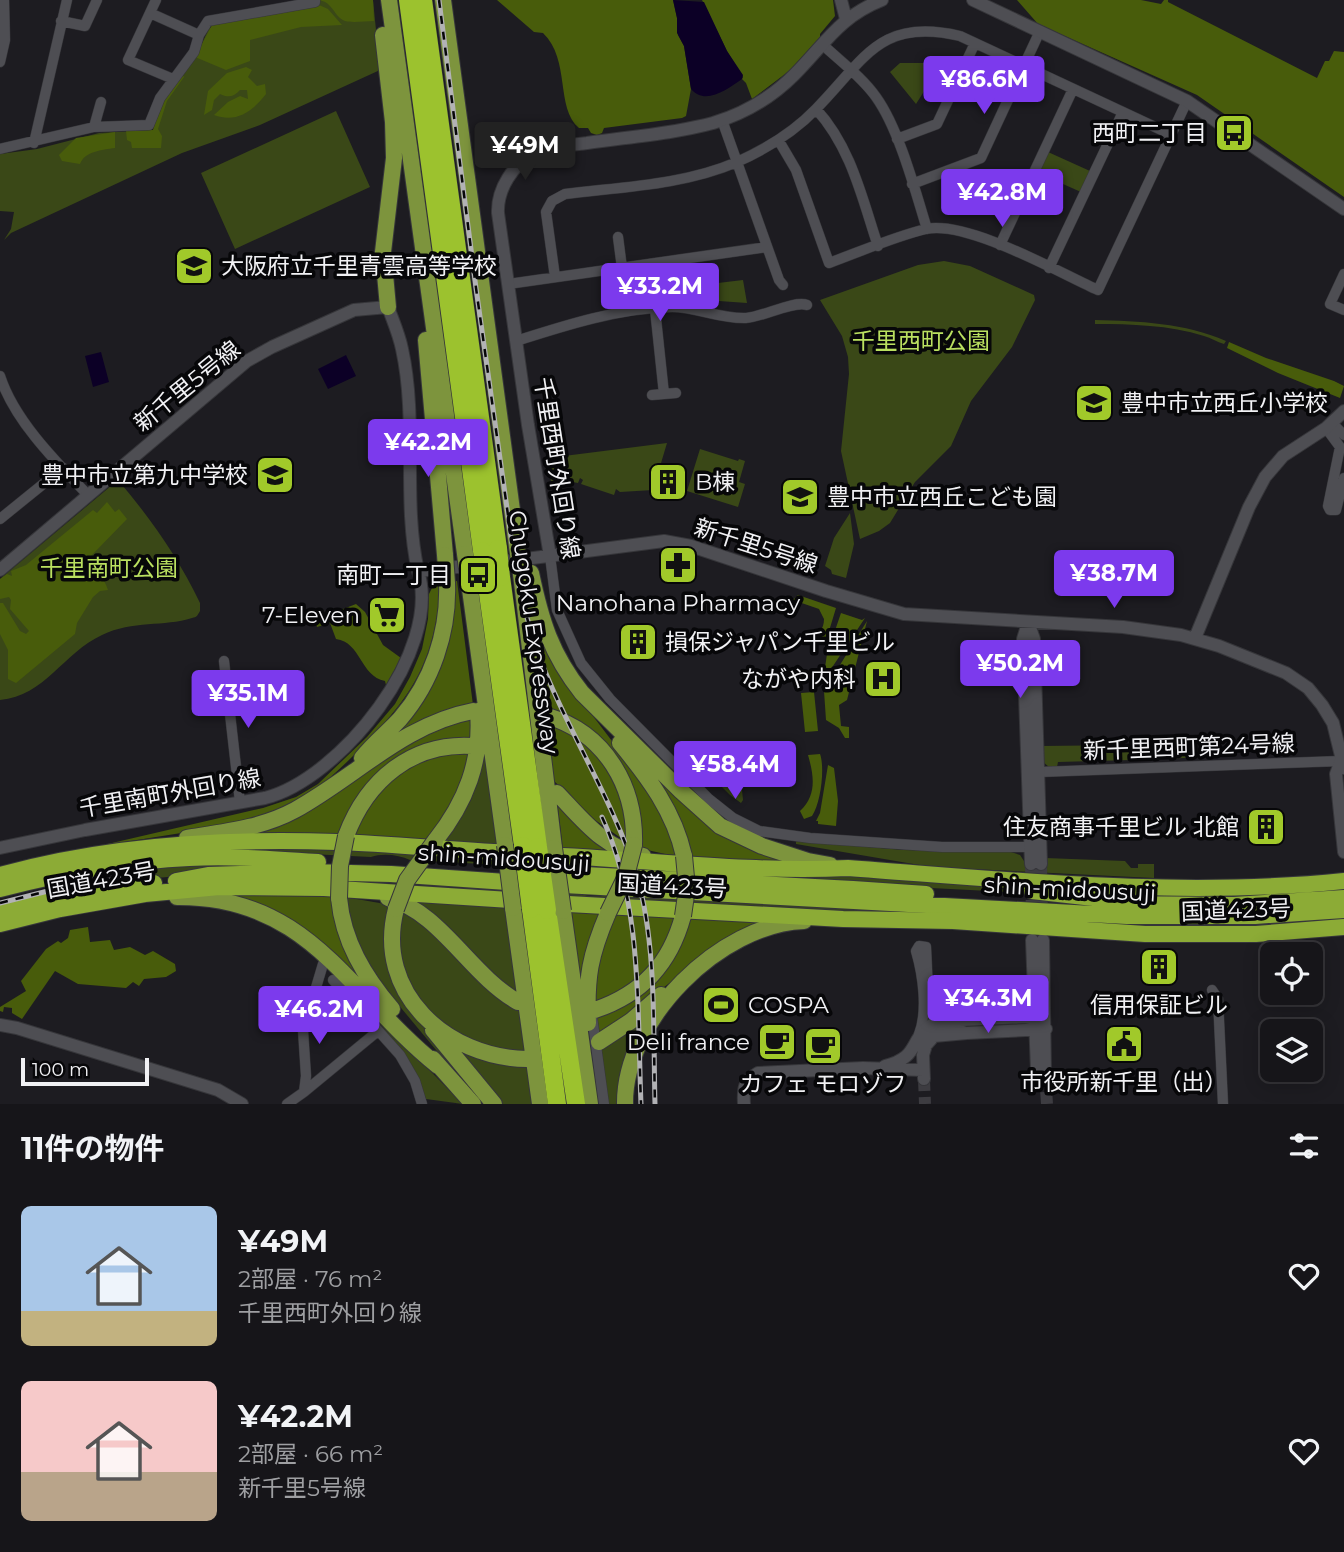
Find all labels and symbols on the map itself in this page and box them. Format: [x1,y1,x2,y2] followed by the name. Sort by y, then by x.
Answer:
[927,57,1041,116] pin: ¥86.6M
[1213,112,1255,154] bus stop icon: 西町二丁目
[1092,119,1207,147] place label: 西町二丁目
[484,122,566,182] pin: ¥49M
[945,170,1059,229] pin: ¥42.8M
[173,245,215,287] school or university icon: 大阪府立千里青雲高等学校
[221,252,497,280] place label: 大阪府立千里青雲高等学校
[603,264,717,323] pin: ¥33.2M
[852,327,990,355] park label: 千里西町公園
[128,335,246,437] street label: 新千里5号線
[529,375,585,561] street label: 千里西町外回り線
[1073,382,1115,424] school or university icon: 豊中市立西丘小学校
[1121,389,1328,417] place label: 豊中市立西丘小学校
[371,420,485,479] pin: ¥42.2M
[254,454,296,496] school or university icon: 豊中市立第九中学校
[41,461,248,489] place label: 豊中市立第九中学校
[647,461,689,503] building icon: B棟
[695,468,735,496] place label: B棟
[779,476,821,518] school or university icon: 豊中市立西丘こども園
[827,483,1057,511] place label: 豊中市立西丘こども園
[503,508,565,756] street label: Chugoku Expressway
[691,513,821,579] street label: 新千里5号線
[657,544,699,586] pharmacy icon: Nanohana Pharmacy
[1057,550,1171,610] pin: ¥38.7M
[40,554,178,582] park label: 千里南町公園
[457,554,499,596] bus stop icon: 南町一丁目
[336,561,451,589] place label: 南町一丁目
[556,589,801,617] place label: Nanohana Pharmacy
[366,594,408,636] supermarket icon: 7-Eleven
[262,601,360,629] place label: 7-Eleven
[617,621,659,663] building icon: 損保ジャパン千里ビル
[665,628,895,656] place label: 損保ジャパン千里ビル
[963,640,1077,700] pin: ¥50.2M
[862,658,904,700] hospital icon: ながや内科
[741,665,856,693] place label: ながや内科
[191,670,305,730] pin: ¥35.1M
[1083,729,1295,765] street label: 新千里西町第24号線
[678,742,792,801] pin: ¥58.4M
[77,763,263,823] street label: 千里南町外回り線
[1245,806,1287,848] building icon: 住友商事千里ビル 北館
[1003,813,1239,841] place label: 住友商事千里ビル 北館
[417,838,591,878] street label: shin-midousuji
[44,857,158,903] street label: 国道423号
[616,869,728,903] street label: 国道423号
[983,871,1157,907] street label: shin-midousuji
[1180,894,1292,926] street label: 国道423号
[1138,946,1180,988] building icon: 信用保証ビル
[931,976,1045,1035] pin: ¥34.3M
[700,984,742,1026] sports icon: COSPA
[262,986,376,1046] pin: ¥46.2M
[748,991,829,1019] place label: COSPA
[1090,991,1228,1019] place label: 信用保証ビル
[756,1021,798,1063] cafe icon: Deli france
[1103,1023,1145,1065] public building icon: 市役所新千里（出）
[802,1025,844,1067] cafe icon: カフェ モロゾフ
[627,1028,750,1056] place label: Deli france
[21,1055,149,1087] scale bar
[1021,1068,1228,1096] place label: 市役所新千里（出）
[739,1070,907,1098] place label: カフェ モロゾフ

